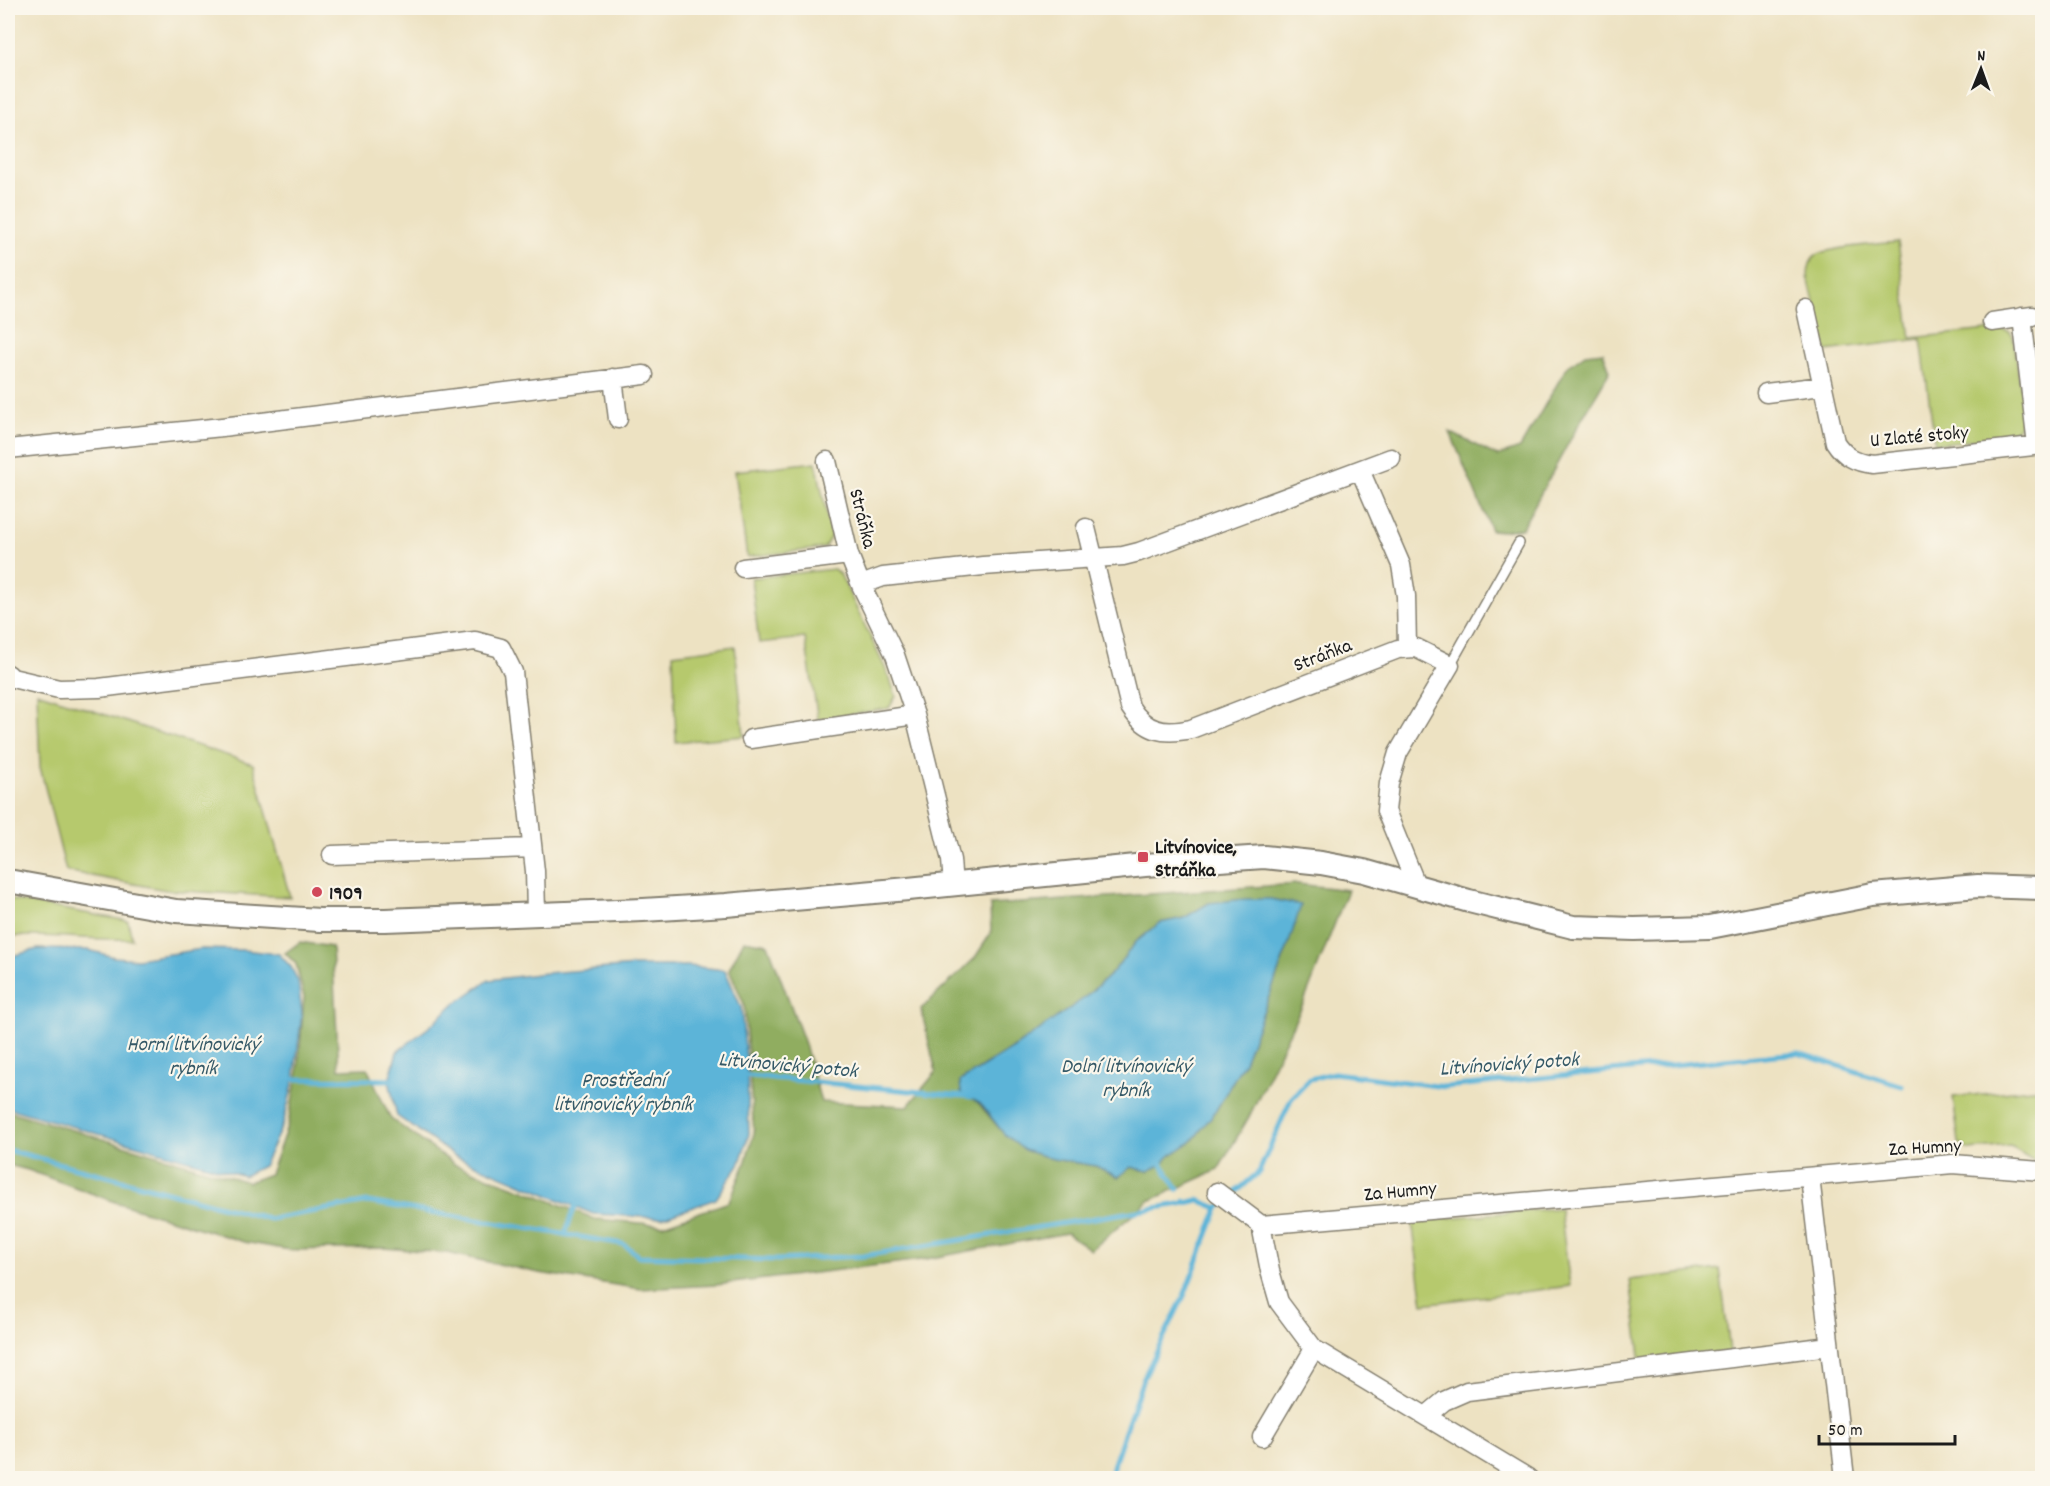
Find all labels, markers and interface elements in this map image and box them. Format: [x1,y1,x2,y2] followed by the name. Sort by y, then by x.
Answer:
[1951,39,2011,99] north arrow
[1977,45,1985,68] text: N
[1869,420,1971,456] street label: U Zlaté stoky
[840,486,882,552] street label: Stráňka
[1290,633,1357,681] street label: Stráňka
[1155,835,1237,886] place label: Litvínovice, Stráňka
[1136,850,1150,864] marker: Litvínovice, Stráňka
[329,881,363,909] place label: 1909
[310,885,324,899] marker: 1909
[127,1031,263,1085] water label: Horní litvínovický rybník
[717,1046,861,1088] water label: Litvínovický potok
[1439,1046,1582,1086] water label: Litvínovický potok
[1061,1053,1194,1107] water label: Dolní litvínovický rybník
[554,1067,695,1121] water label: Prostřední litvínovický rybník
[1888,1133,1963,1165] street label: Za Humny
[1363,1176,1439,1210] street label: Za Humny
[1819,1408,1956,1446] scale bar
[1828,1419,1863,1444] text: 50 m

